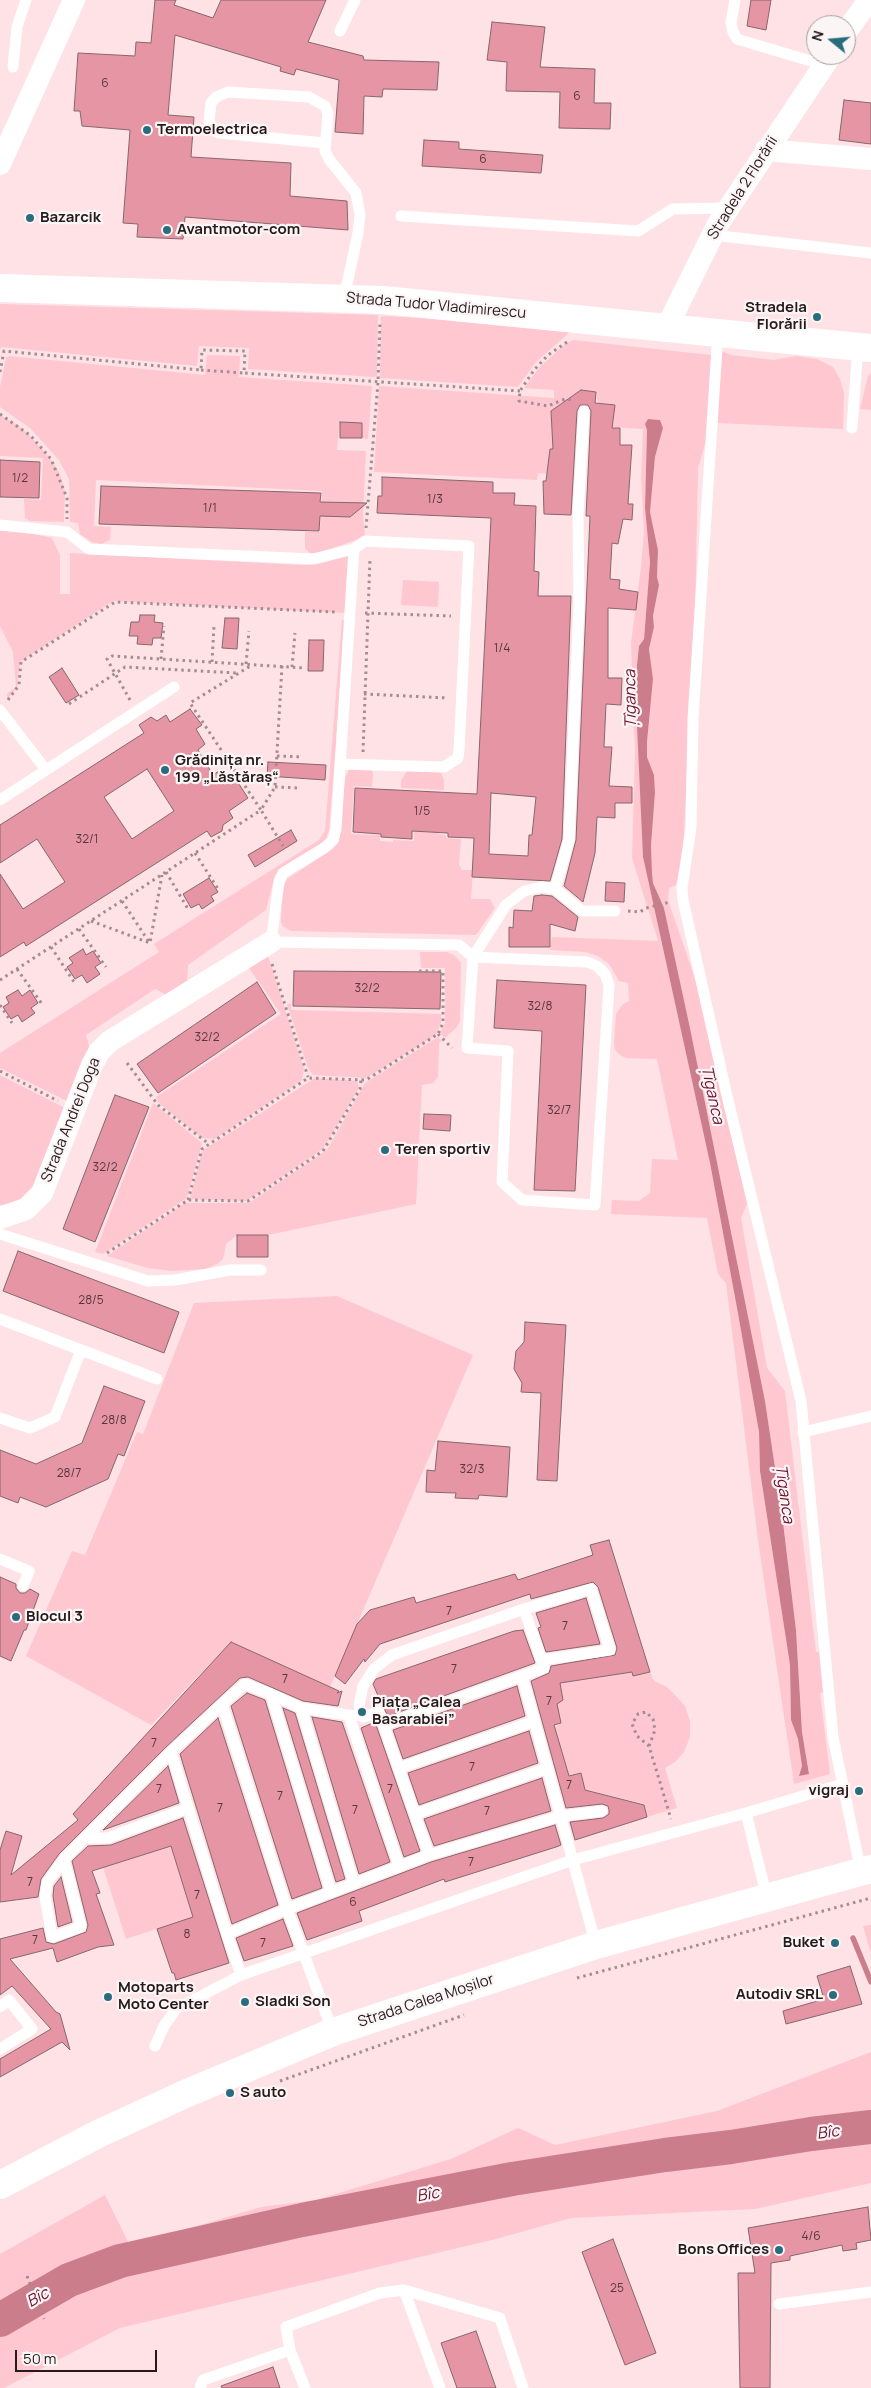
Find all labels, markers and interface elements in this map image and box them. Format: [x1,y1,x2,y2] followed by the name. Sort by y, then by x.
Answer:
[806,15,856,65] north arrow
[807,28,828,43] text: N
[101,77,109,91] house number: 6
[573,90,581,104] house number: 6
[157,121,267,139] place label: Termoelectrica
[141,124,153,136] marker: Termoelectrica
[704,133,782,243] street label: Stradela 2 Florării
[479,153,487,167] house number: 6
[40,209,101,227] place label: Bazarcik
[24,212,36,224] marker: Bazarcik
[177,221,300,239] place label: Avantmotor-com
[161,224,173,236] marker: Avantmotor-com
[345,289,527,323] street label: Strada Tudor Vladimirescu
[745,299,807,334] place label: Stradela Florării
[811,311,823,323] marker: Stradela Florării
[12,472,28,486] house number: 1/2
[427,493,443,507] house number: 1/3
[203,502,217,516] house number: 1/1
[494,642,510,656] house number: 1/4
[621,669,641,729] water label: Țîganca
[175,752,279,787] place label: Grădinița nr. 199 „Lăstăraș“
[159,764,171,776] marker: Grădinița nr. 199 „Lăstăraș“
[414,805,430,819] house number: 1/5
[76,833,98,847] house number: 32/1
[355,982,379,996] house number: 32/2
[527,1000,553,1014] house number: 32/8
[195,1031,219,1045] house number: 32/2
[38,1055,104,1185] street label: Strada Andrei Doga
[696,1064,728,1126] water label: Țîganca
[547,1104,571,1118] house number: 32/7
[395,1141,491,1159] place label: Teren sportiv
[379,1144,391,1156] marker: Teren sportiv
[93,1161,117,1175] house number: 32/2
[78,1294,104,1308] house number: 28/5
[101,1414,127,1428] house number: 28/8
[460,1463,484,1477] house number: 32/3
[770,1464,798,1524] water label: Țîganca
[57,1467,81,1481] house number: 28/7
[446,1605,452,1619] house number: 7
[26,1608,83,1626] place label: Blocul 3
[10,1611,22,1623] marker: Blocul 3
[562,1620,568,1634] house number: 7
[451,1663,457,1677] house number: 7
[282,1673,288,1687] house number: 7
[372,1694,461,1729] place label: Piața „Calea Basarabiei”
[546,1695,552,1709] house number: 7
[356,1706,368,1718] marker: Piața „Calea Basarabiei”
[151,1737,157,1751] house number: 7
[469,1761,475,1775] house number: 7
[566,1779,572,1793] house number: 7
[808,1782,849,1800] place label: vigraj
[156,1783,162,1797] house number: 7
[387,1783,393,1797] house number: 7
[853,1785,865,1797] marker: vigraj
[277,1790,283,1804] house number: 7
[217,1802,223,1816] house number: 7
[352,1804,358,1818] house number: 7
[484,1805,490,1819] house number: 7
[468,1856,474,1870] house number: 7
[27,1876,33,1890] house number: 7
[194,1889,200,1903] house number: 7
[349,1896,357,1910] house number: 6
[184,1928,190,1942] house number: 8
[32,1934,38,1948] house number: 7
[783,1934,825,1952] place label: Buket
[260,1937,266,1951] house number: 7
[829,1937,841,1949] marker: Buket
[356,1971,496,2031] street label: Strada Calea Moșilor
[118,1979,209,2014] place label: Motoparts Moto Center
[736,1986,823,2004] place label: Autodiv SRL
[827,1989,839,2001] marker: Autodiv SRL
[102,1991,114,2003] marker: Motoparts Moto Center
[255,1993,331,2011] place label: Sladki Son
[239,1996,251,2008] marker: Sladki Son
[240,2084,286,2102] place label: S auto
[224,2087,236,2099] marker: S auto
[816,2122,840,2144] water label: Bîc
[415,2183,441,2207] water label: Bîc
[801,2230,821,2244] house number: 4/6
[678,2241,769,2259] place label: Bons Offices
[773,2244,785,2256] marker: Bons Offices
[610,2282,624,2296] house number: 25
[24,2284,52,2312] water label: Bîc
[18,2340,160,2372] scale bar
[23,2348,57,2369] text: 50 m

